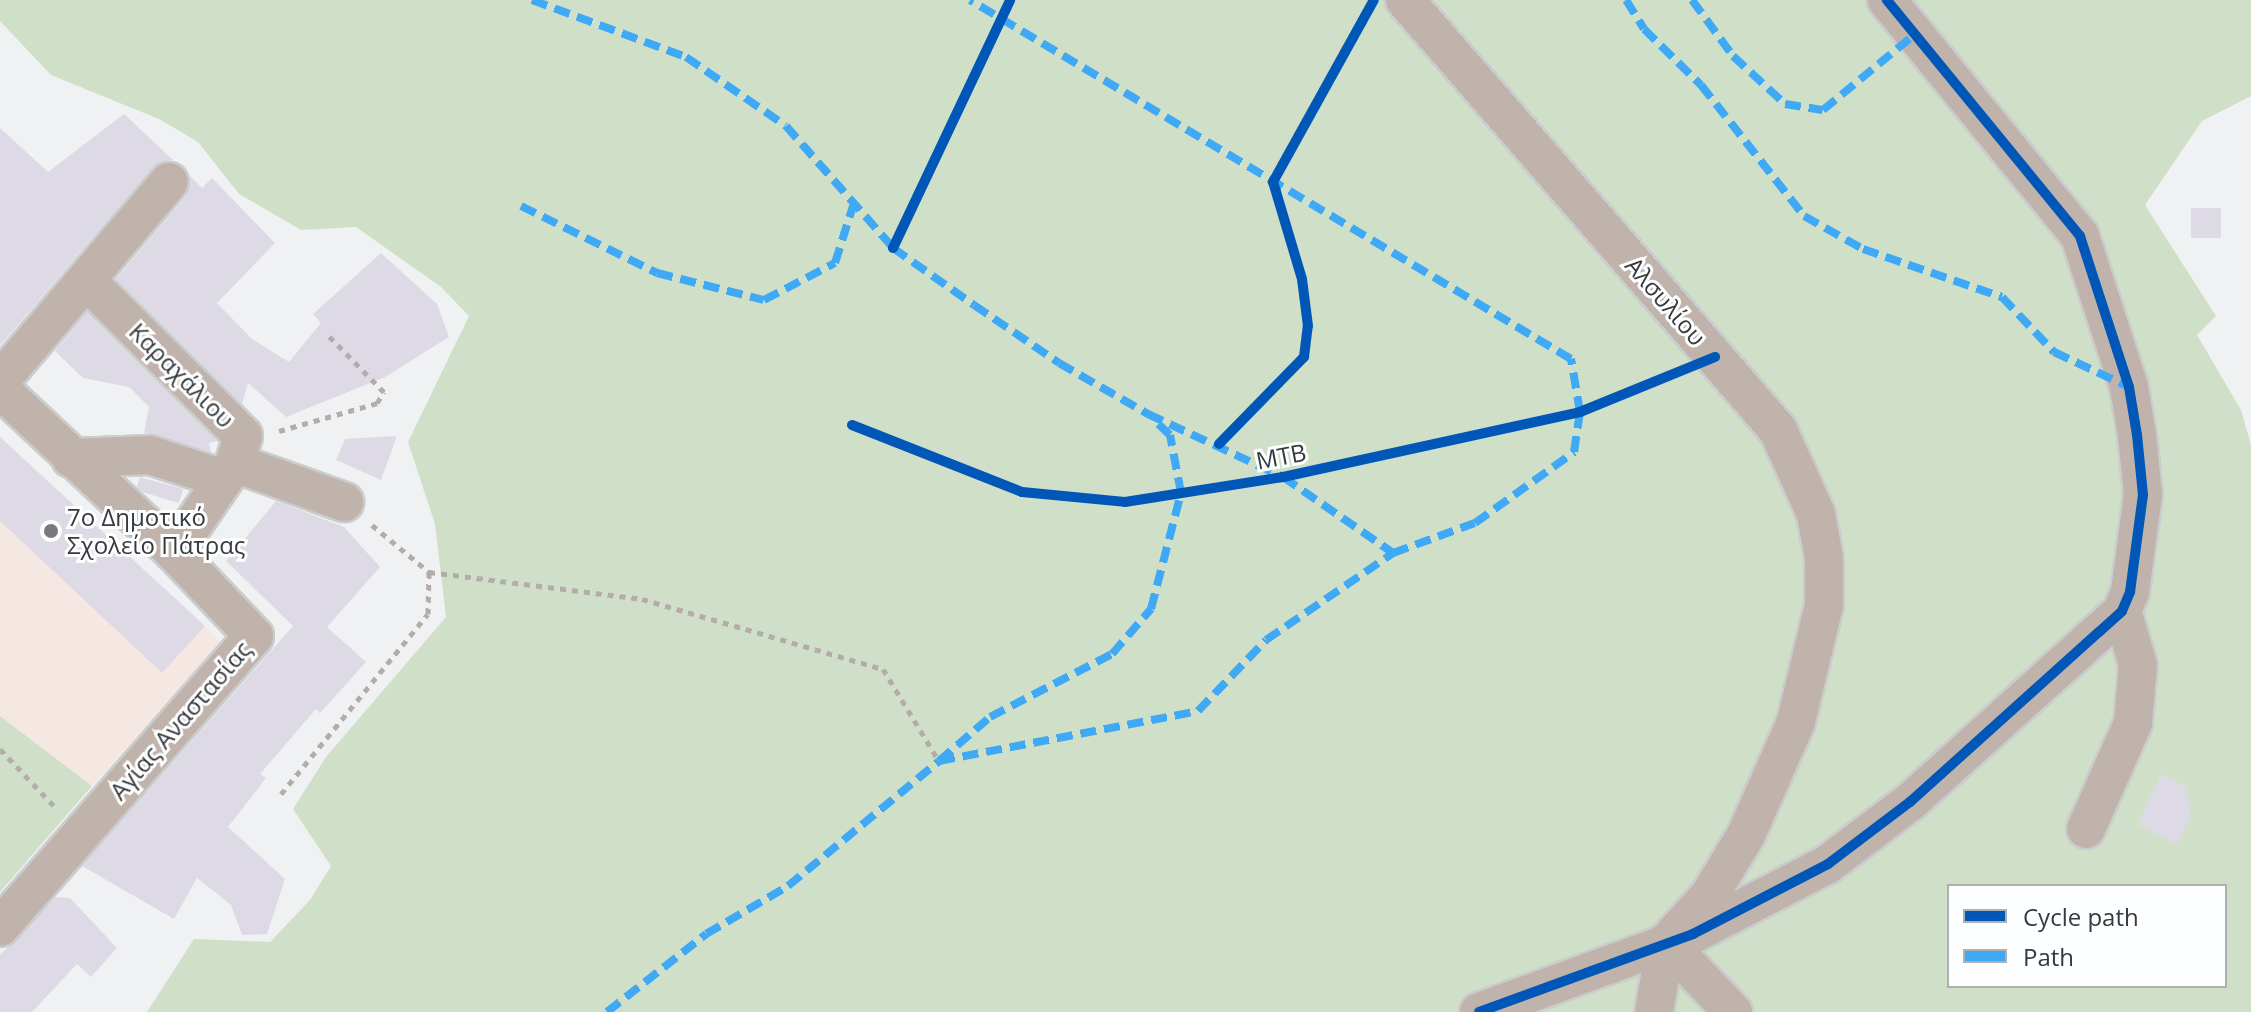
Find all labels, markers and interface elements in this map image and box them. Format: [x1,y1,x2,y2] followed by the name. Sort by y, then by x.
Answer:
[1620,251,1712,351] street label: Αλσυλίου
[124,317,240,433] street label: Καραχάλιου
[1254,437,1308,475] street label: MTB
[67,503,245,559] place label: 7ο Δημοτικό Σχολείο Πάτρας
[42,522,60,540] marker: 7ο Δημοτικό Σχολείο Πάτρας
[103,635,257,805] street label: Αγίας Αναστασίας
[1947,884,2227,988] legend
[2023,900,2139,933] text: Cycle path
[2023,940,2074,973] text: Path

